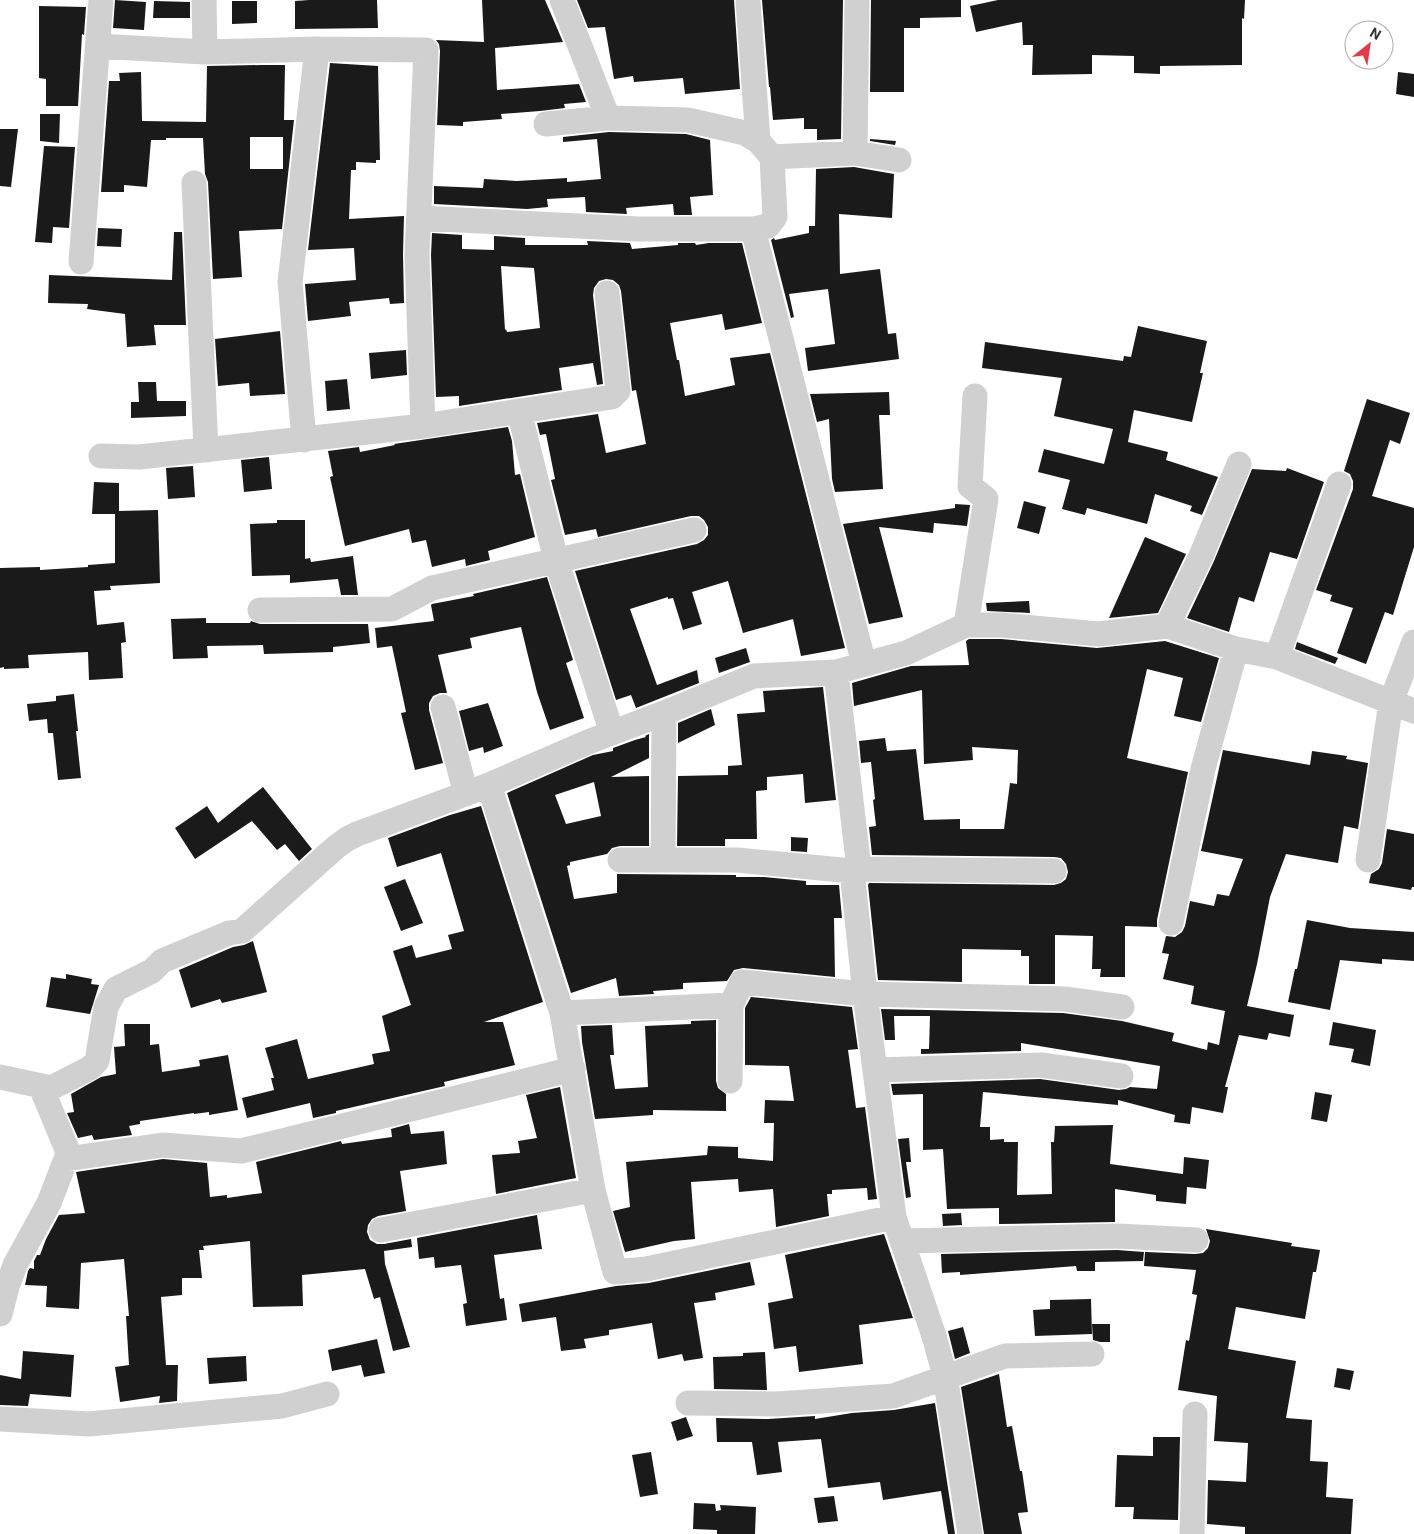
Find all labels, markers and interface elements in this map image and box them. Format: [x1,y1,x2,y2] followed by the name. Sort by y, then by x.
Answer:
[1344,20,1394,70] north arrow
[1367,24,1384,43] text: N

